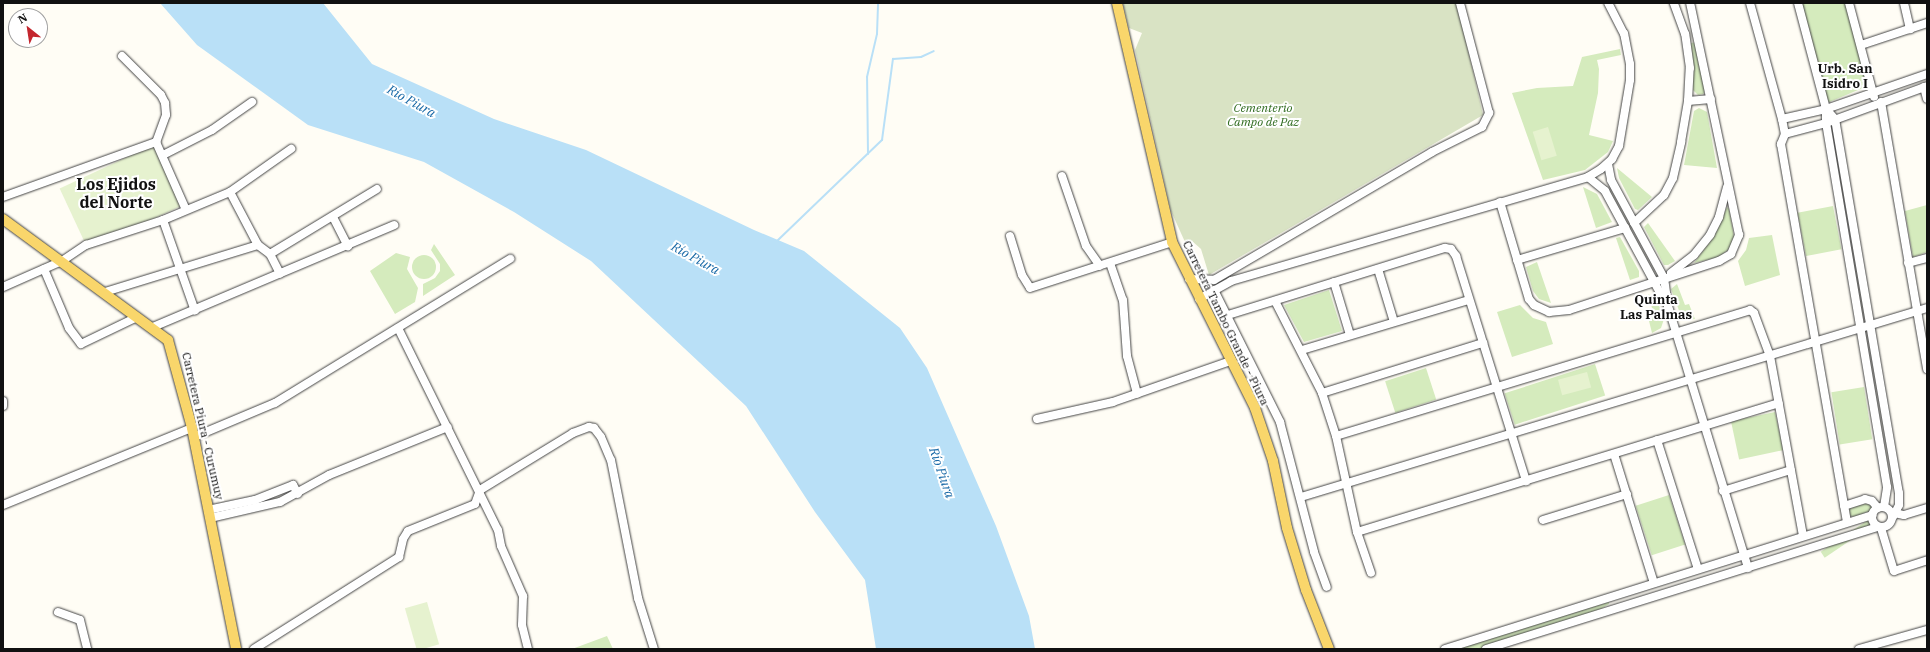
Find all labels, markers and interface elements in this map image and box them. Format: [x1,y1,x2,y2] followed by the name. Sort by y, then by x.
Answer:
[8,8,48,48] north arrow
[15,10,30,27] text: N
[1817,62,1873,93] district label: Urb. San Isidro I
[384,82,438,122] water label: Río Piura
[1227,101,1299,129] park label: Cementerio Campo de Paz
[76,174,156,212] district label: Los Ejidos del Norte
[1180,238,1272,408] street label: Carretera Tambo Grande - Piura
[668,239,722,279] water label: Río Piura
[1620,293,1692,324] district label: Quinta Las Palmas
[179,351,227,501] street label: Carretera Piura - Curumuy
[925,446,957,500] water label: Río Piura

